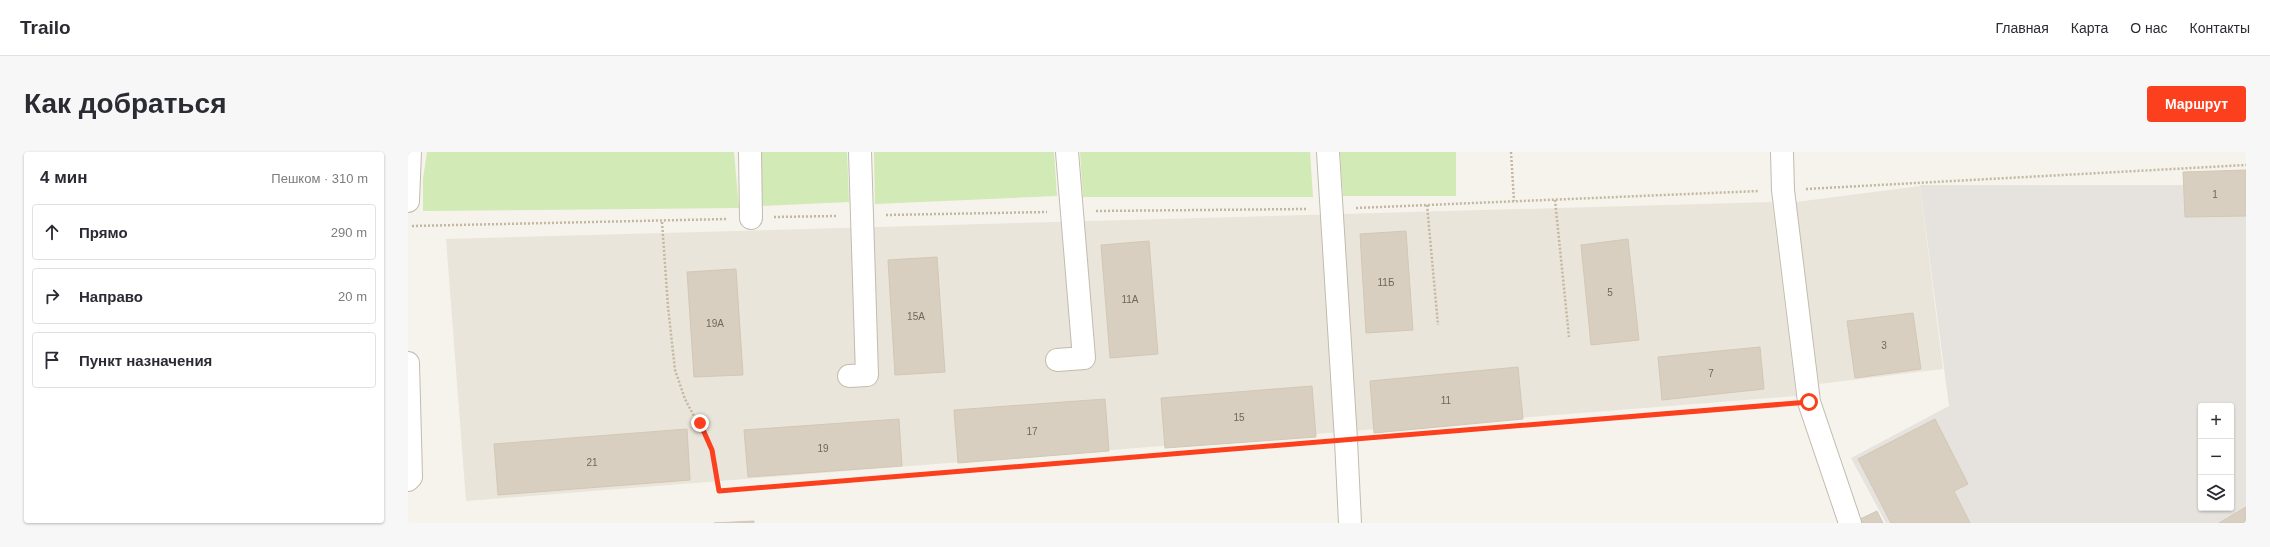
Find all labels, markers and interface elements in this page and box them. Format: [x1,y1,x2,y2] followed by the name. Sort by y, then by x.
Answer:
[20,17,71,38] text: Trailo
[1995,20,2049,36] text: Главная
[2071,20,2108,36] text: Карта
[2130,20,2168,36] text: О нас
[2190,20,2250,36] text: Контакты
[2147,86,2246,122] button: Маршрут
[24,88,226,119] text: Как добраться
[40,168,87,187] text: 4 мин
[271,171,368,186] text: Пешком · 310 m
[2212,189,2218,200] house number: 1
[41,221,63,243] icon: ahead
[79,224,128,241] text: Прямо
[331,225,367,240] text: 290 m
[1378,277,1395,288] house number: 11Б
[41,285,63,307] icon: right
[1607,287,1613,298] house number: 5
[79,288,143,305] text: Направо
[338,289,367,304] text: 20 m
[1121,294,1139,305] house number: 11А
[907,311,925,322] house number: 15А
[706,318,724,329] house number: 19А
[1881,340,1887,351] house number: 3
[41,349,63,371] icon: arrive
[79,352,212,369] text: Пункт назначения
[1708,368,1714,379] house number: 7
[1800,393,1818,411] route start
[1441,395,1452,406] house number: 11
[2198,403,2234,511] map controls
[2198,403,2234,439] button: +
[1233,412,1245,423] house number: 15
[691,414,709,432] route end
[1026,426,1038,437] house number: 17
[2198,439,2234,475] button: −
[817,443,829,454] house number: 19
[586,457,598,468] house number: 21
[2198,475,2234,511] button: layers

